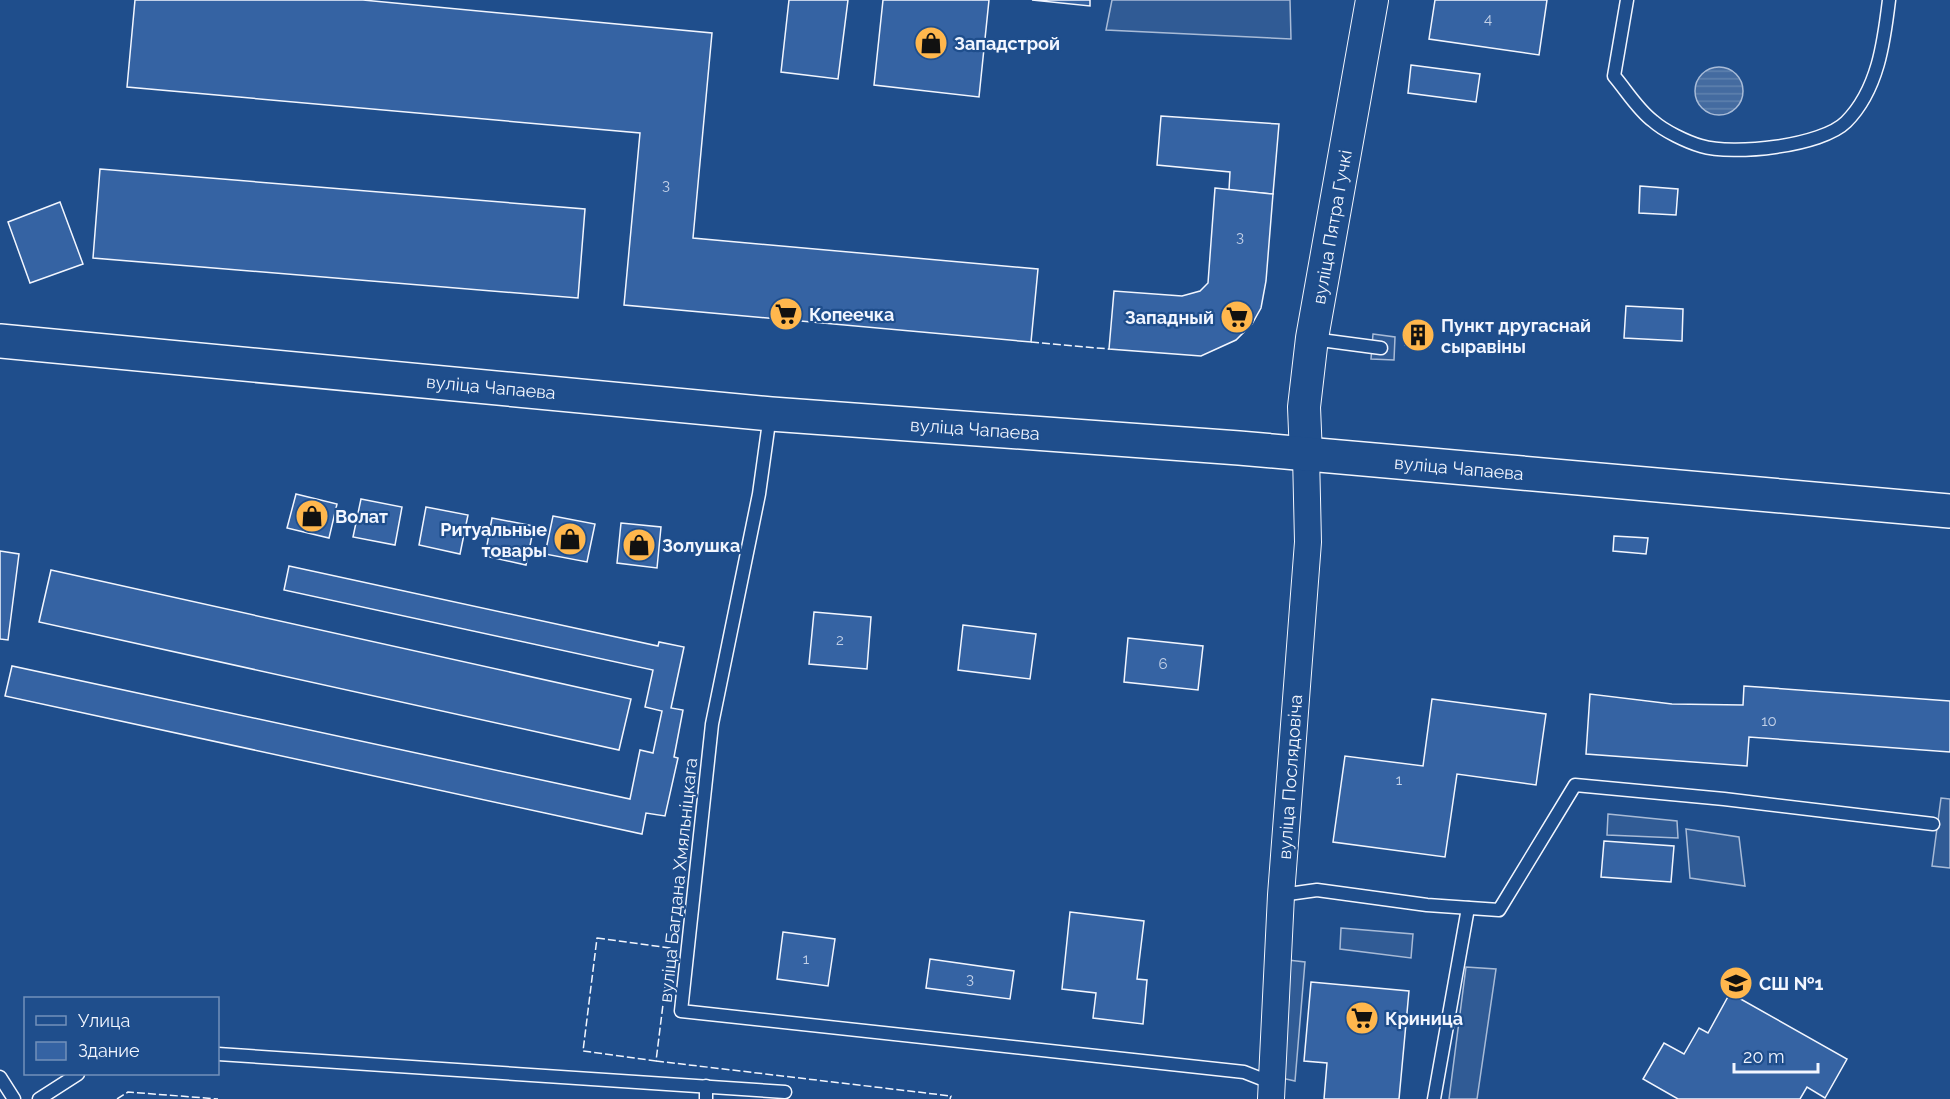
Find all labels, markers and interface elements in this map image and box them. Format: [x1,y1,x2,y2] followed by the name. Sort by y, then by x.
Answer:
[1484,10,1492,28] house number: 4
[913,25,949,61] shop icon: Западстрой
[954,33,1060,54] place label: Западстрой
[1308,148,1356,306] street label: вуліца Пятра Гучкі
[662,176,670,194] house number: 3
[1236,228,1244,246] house number: 3
[768,296,804,332] supermarket icon: Копеечка
[1219,299,1255,335] supermarket icon: Западный
[809,304,894,325] place label: Копеечка
[1125,307,1214,328] place label: Западный
[1441,315,1591,357] place label: Пункт другаснай сыравіны
[1400,317,1436,353] building icon: Пункт другаснай сыравіны
[425,371,557,403] street label: вуліца Чапаева
[910,414,1040,444] street label: вуліца Чапаева
[1393,452,1525,484] street label: вуліца Чапаева
[294,498,330,534] shop icon: Волат
[335,506,388,527] place label: Волат
[440,519,547,561] place label: Ритуальные товары
[552,521,588,557] shop icon: Ритуальные товары
[621,527,657,563] shop icon: Золушка
[662,535,740,556] place label: Золушка
[836,631,844,649] house number: 2
[1158,655,1168,673] house number: 6
[1274,694,1306,860] street label: вуліца Послядовіча
[1761,712,1777,730] house number: 10
[655,757,701,1003] street label: вуліца Багдана Хмяльніцкага
[1396,771,1403,789] house number: 1
[803,950,810,968] house number: 1
[1718,965,1754,1001] school or university icon: СШ №1
[966,970,974,988] house number: 3
[1759,973,1823,994] place label: СШ №1
[24,997,219,1075] legend
[1344,1000,1380,1036] supermarket icon: Криница
[1385,1008,1463,1029] place label: Криница
[78,1010,130,1031] text: Улица
[1734,1036,1818,1074] scale bar
[78,1040,140,1061] text: Здание
[1743,1046,1785,1067] text: 20 m

